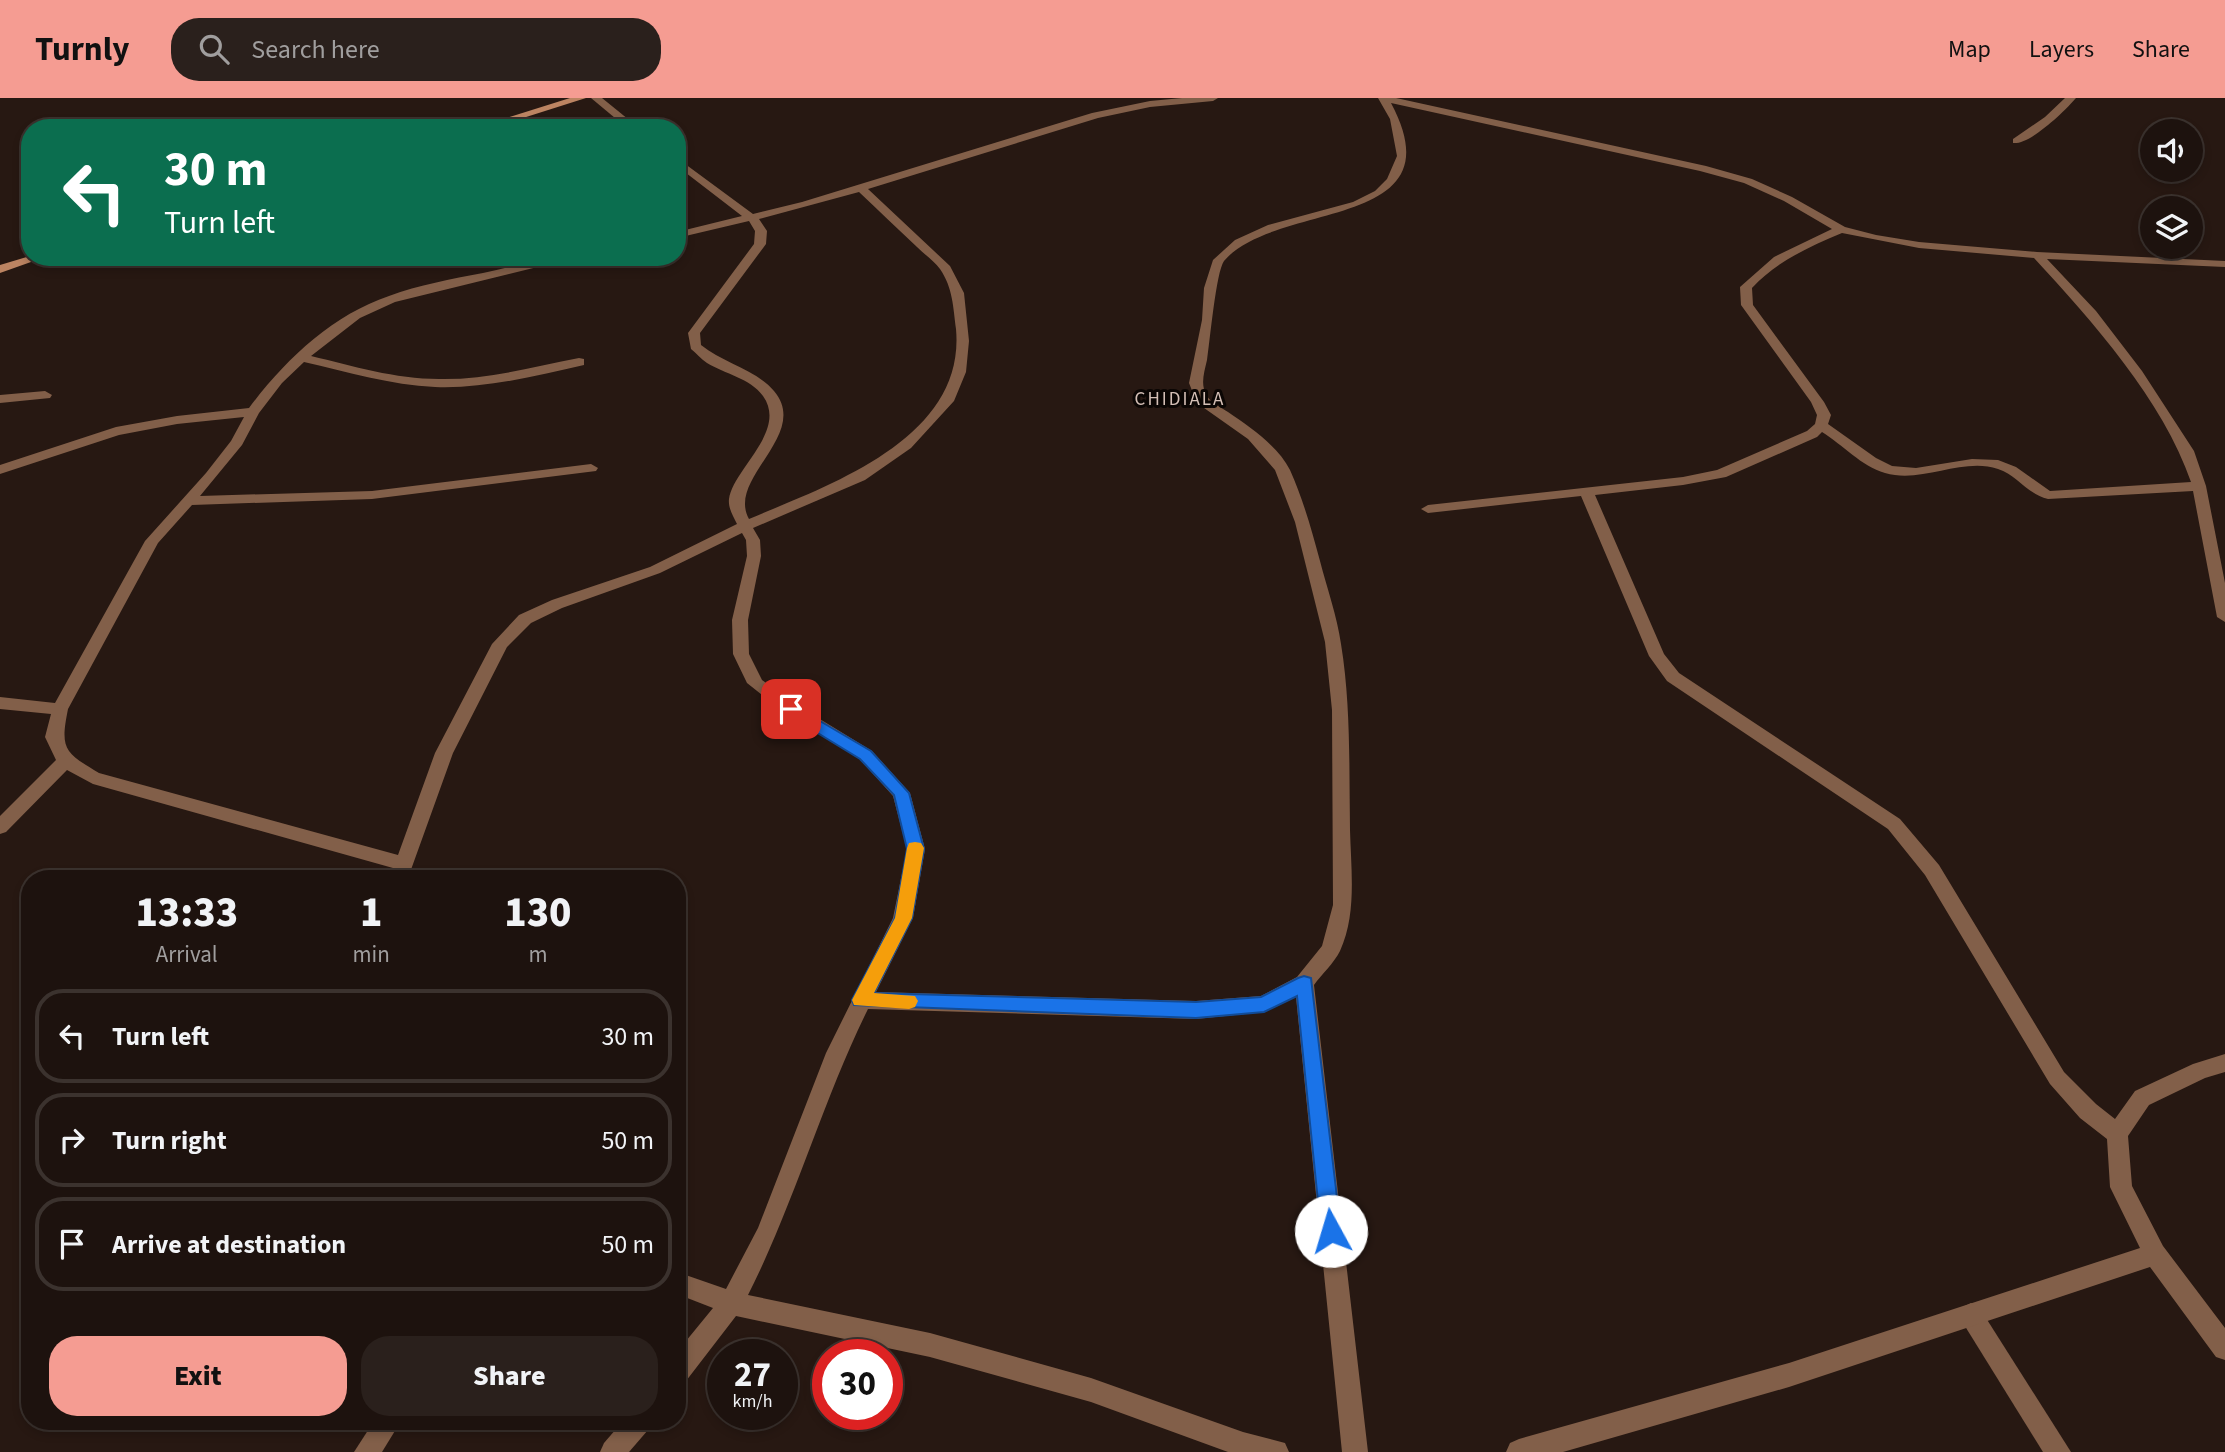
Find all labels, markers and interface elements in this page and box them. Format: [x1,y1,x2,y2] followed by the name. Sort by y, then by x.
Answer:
[171,18,661,81] search box
[35,26,129,73] text: Turnly
[195,30,233,68] icon: search
[251,31,380,68] text: Search here
[1948,32,1991,67] text: Map
[2029,32,2094,67] text: Layers
[2132,32,2190,67] text: Share
[2140,119,2203,259] map controls
[2140,119,2203,182] button: sound
[164,135,268,205] text: 30 m
[49,147,140,238] icon: left
[2140,196,2203,259] button: layers
[164,200,275,246] text: Turn left
[1135,386,1225,413] district label: CHIDIALA
[761,679,821,739] pin
[772,690,810,728] icon: arrive
[135,883,238,943] text: 13:33
[360,883,382,943] text: 1
[504,883,572,943] text: 130
[156,938,218,971] text: Arrival
[353,938,390,971] text: min
[528,938,547,971] text: m
[53,1017,91,1055] icon: left
[112,1018,209,1055] text: Turn left
[601,1018,654,1055] text: 30 m
[53,1121,91,1159] icon: right
[112,1122,227,1159] text: Turn right
[601,1122,654,1159] text: 50 m
[1294,1194,1368,1268] position arrow
[53,1225,91,1263] icon: arrive
[112,1226,346,1263] text: Arrive at destination
[601,1226,654,1263] text: 50 m
[49,1336,347,1416] button: Exit
[361,1336,658,1416] button: Share
[812,1339,903,1430] speed limit sign: 30
[734,1350,771,1400] text: 27
[733,1389,772,1414] text: km/h

